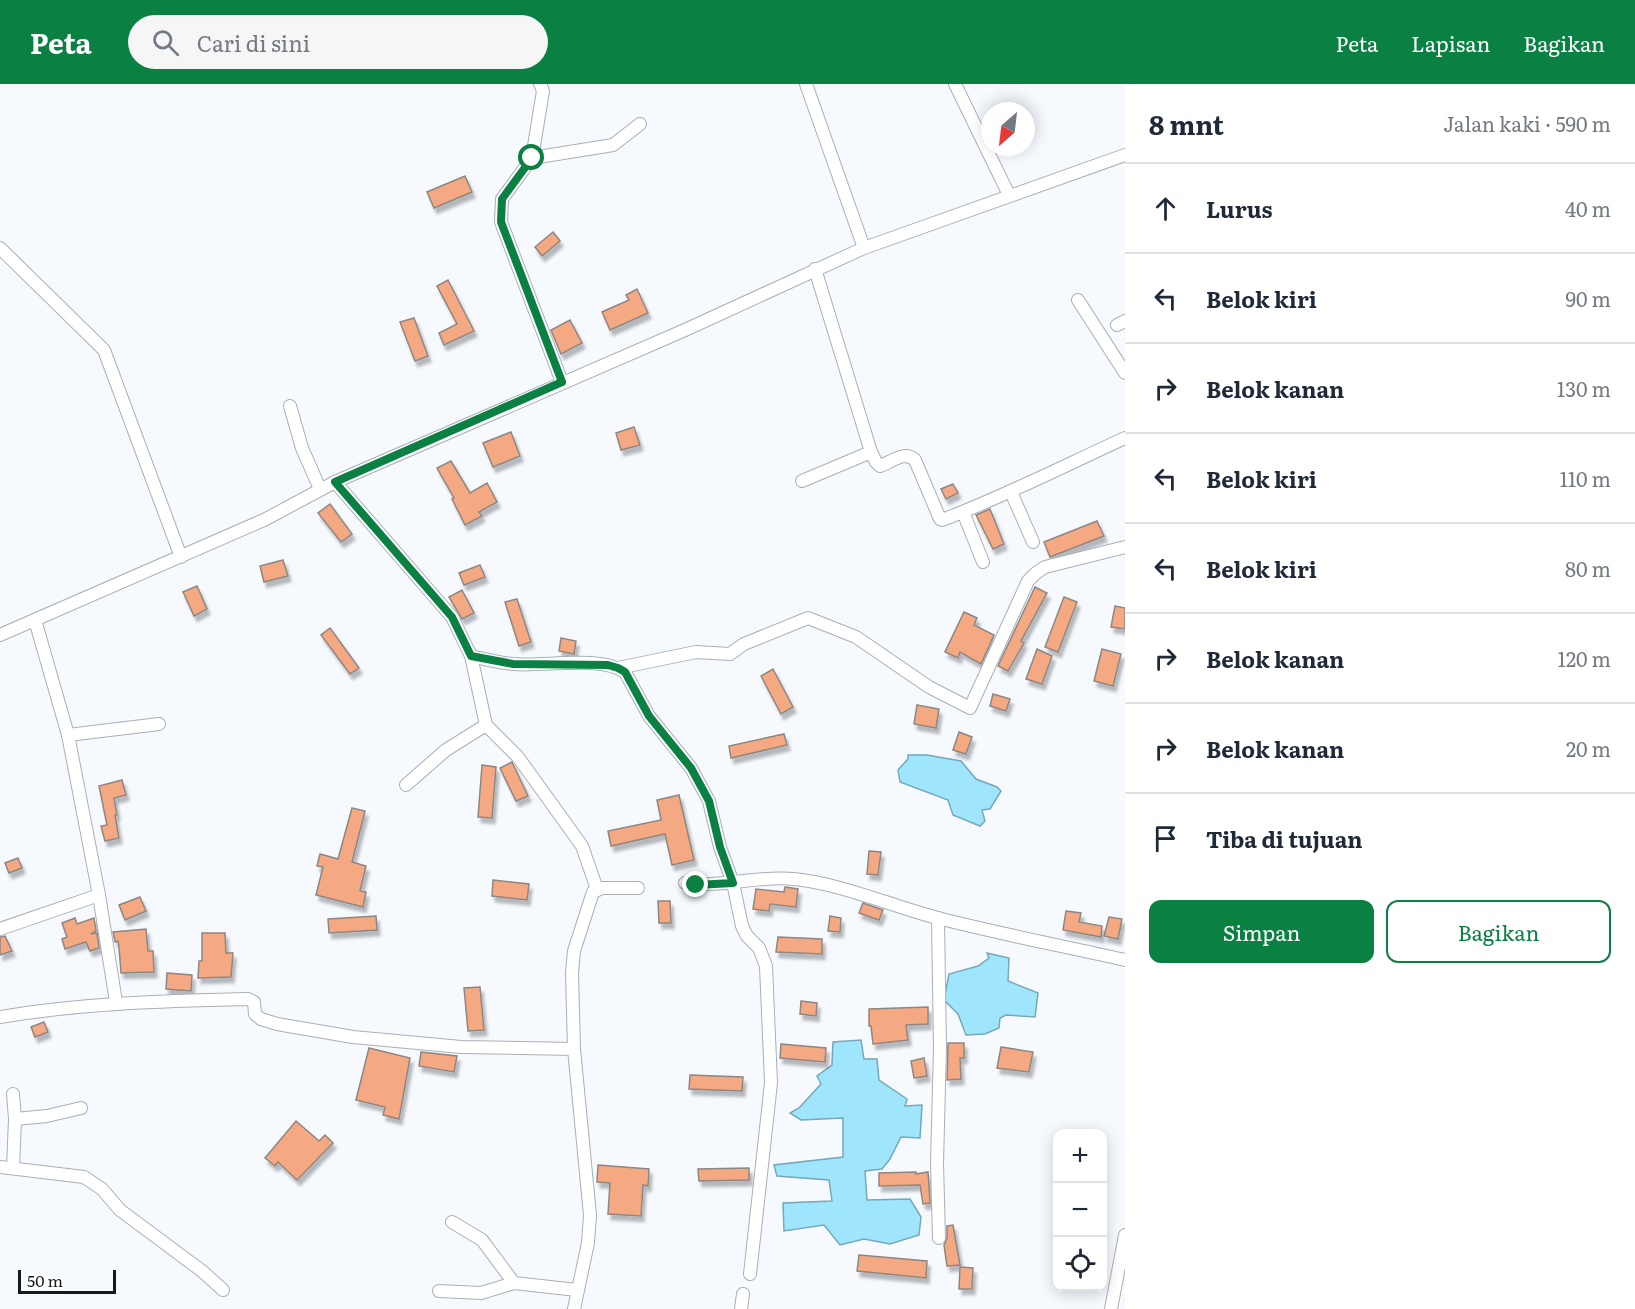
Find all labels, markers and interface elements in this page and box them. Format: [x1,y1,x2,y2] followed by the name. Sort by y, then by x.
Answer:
[128,15,548,69] search box
[30,21,92,63] text: Peta
[149,26,182,59] icon: search
[197,26,310,59] text: Cari di sini
[1336,27,1378,58] text: Peta
[1411,27,1490,58] text: Lapisan
[1523,27,1605,58] text: Bagikan
[981,102,1035,156] north arrow
[1149,104,1224,143] text: 8 mnt
[1443,108,1611,138] text: Jalan kaki · 590 m
[518,144,544,170] route start
[1149,192,1182,225] icon: ahead
[1206,192,1273,225] text: Lurus
[1565,193,1611,223] text: 40 m
[1149,282,1182,315] icon: left
[1206,282,1317,315] text: Belok kiri
[1566,283,1611,313] text: 90 m
[1149,372,1182,405] icon: right
[1206,372,1344,405] text: Belok kanan
[1557,373,1611,403] text: 130 m
[1149,462,1182,495] icon: left
[1206,462,1317,495] text: Belok kiri
[1560,463,1611,493] text: 110 m
[1149,552,1182,585] icon: left
[1206,552,1317,585] text: Belok kiri
[1565,553,1611,583] text: 80 m
[1149,642,1182,675] icon: right
[1206,642,1344,675] text: Belok kanan
[1558,643,1611,673] text: 120 m
[1149,732,1182,765] icon: right
[1206,732,1344,765] text: Belok kanan
[1566,733,1611,763] text: 20 m
[1149,822,1182,855] icon: arrive
[1206,822,1362,855] text: Tiba di tujuan
[682,871,708,897] route end
[1149,900,1374,963] button: Simpan
[1386,900,1611,963] button: Bagikan
[1053,1129,1107,1291] map controls
[1053,1129,1107,1183] button: +
[1053,1183,1107,1237] button: −
[1053,1237,1107,1291] button: locate
[18,1267,116,1294] scale bar
[27,1268,63,1292] text: 50 m

